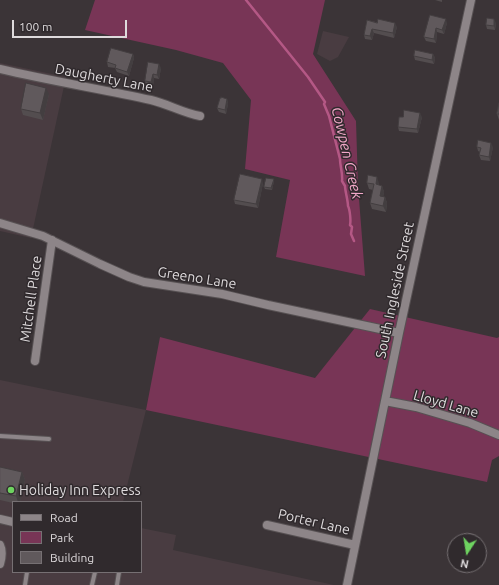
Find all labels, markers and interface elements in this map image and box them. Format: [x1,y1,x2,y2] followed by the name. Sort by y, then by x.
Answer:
[14,12,129,38] scale bar
[19,20,52,33] text: 100 m
[53,60,155,96] street label: Daugherty Lane
[328,105,366,201] water label: Cowpen Creek
[372,220,418,360] street label: South Ingleside Street
[17,255,45,343] street label: Mitchell Place
[156,263,238,293] street label: Greeno Lane
[411,387,481,421] street label: Lloyd Lane
[19,482,141,498] place label: Holiday Inn Express
[6,485,16,495] marker: Holiday Inn Express
[12,501,142,573] legend
[276,506,352,538] street label: Porter Lane
[50,511,78,524] text: Road
[50,531,74,544] text: Park
[447,533,487,573] north arrow
[50,551,94,564] text: Building
[459,557,470,570] text: N

